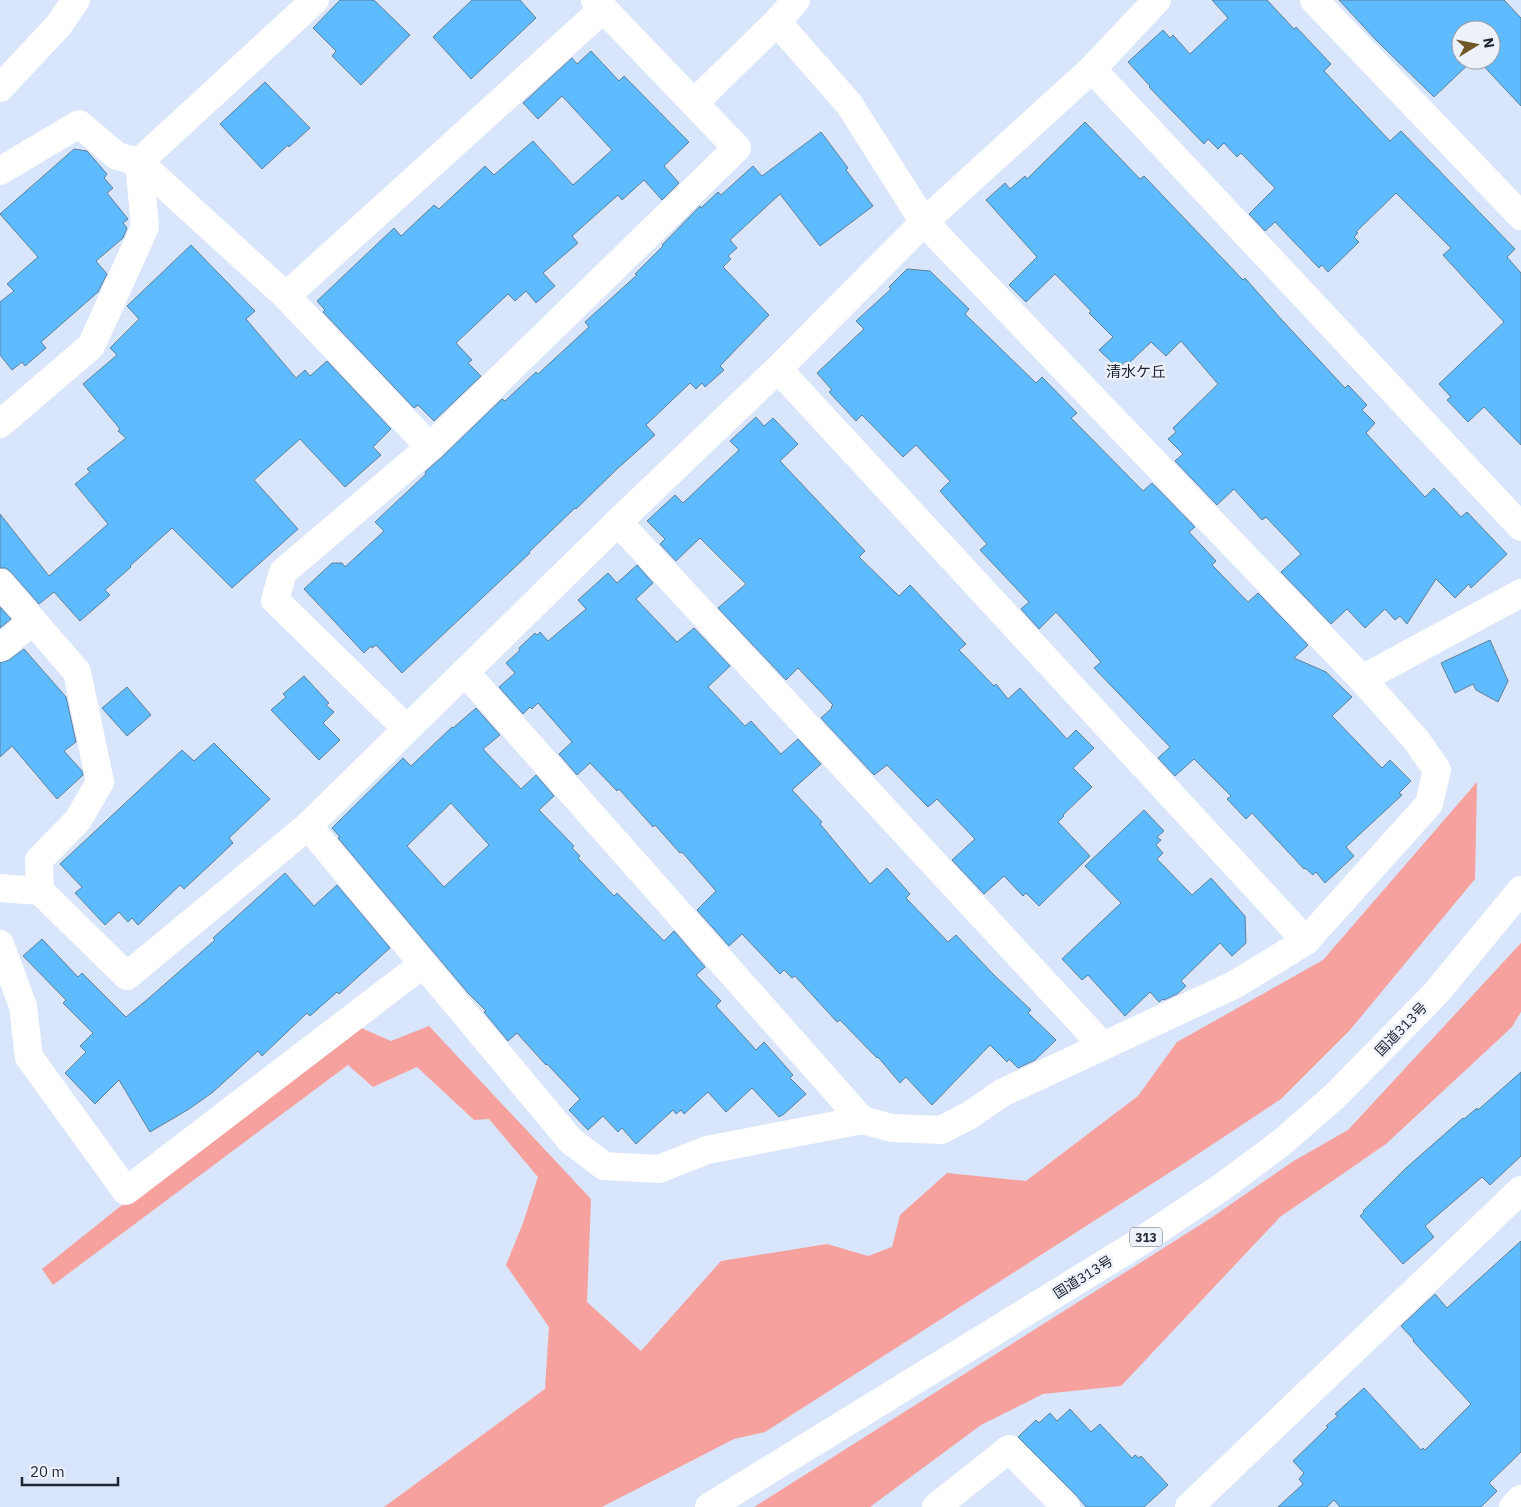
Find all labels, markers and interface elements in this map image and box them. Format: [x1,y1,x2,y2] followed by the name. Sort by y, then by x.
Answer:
[1451,20,1501,70] north arrow
[1479,36,1499,49] text: N
[1106,362,1166,381] district label: 清水ケ丘
[1371,999,1431,1059] street label: 国道313号
[1130,1228,1162,1246] road number: 313
[1050,1252,1116,1302] street label: 国道313号
[22,1454,119,1486] scale bar
[30,1462,65,1481] text: 20 m

